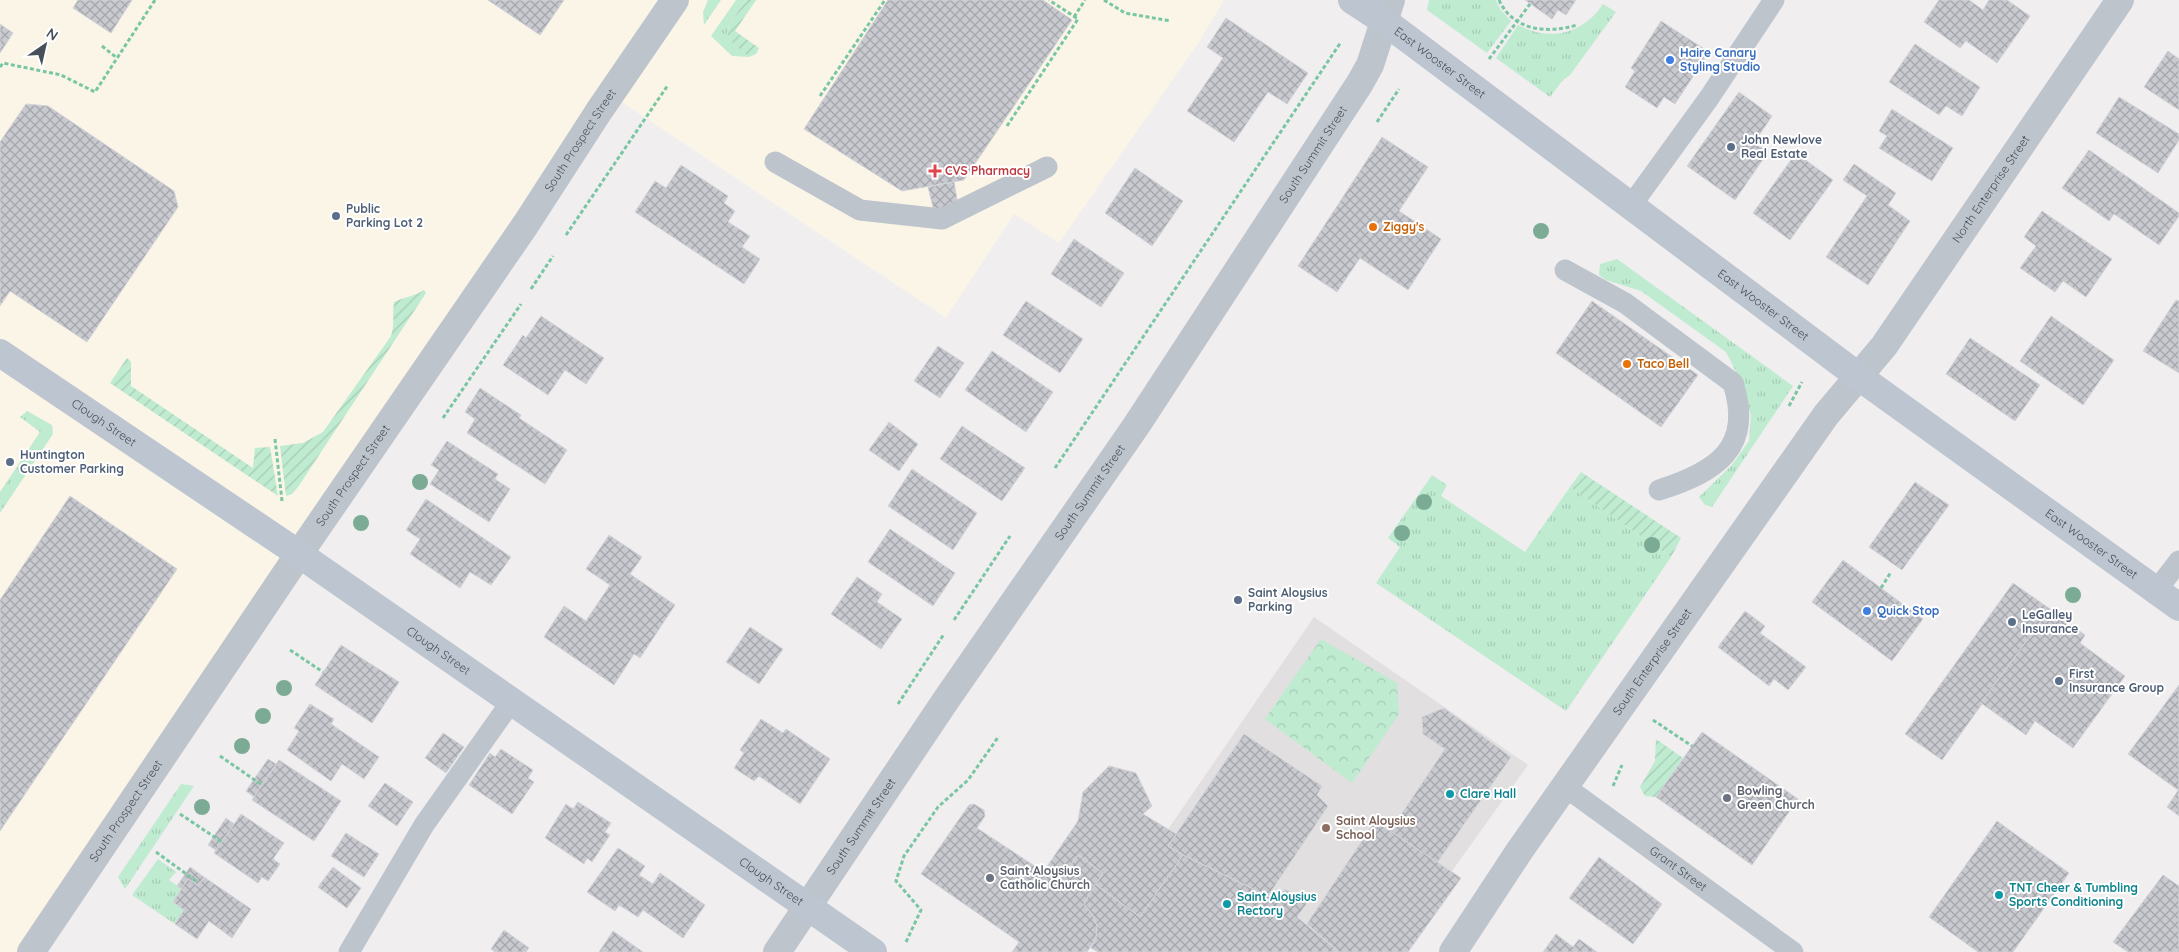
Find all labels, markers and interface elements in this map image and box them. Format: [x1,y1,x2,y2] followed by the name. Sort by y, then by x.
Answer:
[20,20,70,70] north arrow
[1392,23,1489,101] street label: East Wooster Street
[43,24,62,45] text: N
[1680,45,1761,74] place label: Haire Canary Styling Studio
[1664,54,1676,66] marker: Haire Canary Styling Studio
[541,86,619,194] street label: South Prospect Street
[1276,103,1350,206] street label: South Summit Street
[1741,132,1822,161] place label: John Newlove Real Estate
[1949,132,2033,245] street label: North Enterprise Street
[1725,141,1737,153] marker: John Newlove Real Estate
[945,163,1030,178] place label: CVS Pharmacy
[929,165,941,177] marker: CVS Pharmacy
[346,201,423,230] place label: Public Parking Lot 2
[330,210,342,222] marker: Public Parking Lot 2
[1383,219,1425,234] place label: Ziggy's
[1367,221,1379,233] marker: Ziggy's
[1715,266,1812,344] street label: East Wooster Street
[1637,356,1689,371] place label: Taco Bell
[1621,358,1633,370] marker: Taco Bell
[69,395,139,449] street label: Clough Street
[312,422,393,529] street label: South Prospect Street
[1051,441,1128,543] street label: South Summit Street
[20,447,124,476] place label: Huntington Customer Parking
[4,456,16,468] marker: Huntington Customer Parking
[2043,505,2141,582] street label: East Wooster Street
[1248,585,1328,614] place label: Saint Aloysius Parking
[1232,594,1244,606] marker: Saint Aloysius Parking
[1877,603,1940,618] place label: Quick Stop
[1609,605,1695,718] street label: South Enterprise Street
[1861,605,1873,617] marker: Quick Stop
[2022,607,2078,636] place label: LeGalley Insurance
[2006,616,2018,628] marker: LeGalley Insurance
[404,623,474,678] street label: Clough Street
[2069,666,2165,695] place label: First Insurance Group
[2053,675,2065,687] marker: First Insurance Group
[86,757,165,865] street label: South Prospect Street
[823,775,898,878] street label: South Summit Street
[1737,783,1815,812] place label: Bowling Green Church
[1460,786,1516,801] place label: Clare Hall
[1444,788,1456,800] marker: Clare Hall
[1721,792,1733,804] marker: Bowling Green Church
[1336,813,1416,842] place label: Saint Aloysius School
[1320,822,1332,834] marker: Saint Aloysius School
[1647,843,1710,894] street label: Grant Street
[737,854,807,909] street label: Clough Street
[1000,863,1090,892] place label: Saint Aloysius Catholic Church
[984,872,996,884] marker: Saint Aloysius Catholic Church
[2009,880,2138,909] place label: TNT Cheer & Tumbling Sports Conditioning
[1237,889,1317,918] place label: Saint Aloysius Rectory
[1993,889,2005,901] marker: TNT Cheer & Tumbling Sports Conditioning
[1221,898,1233,910] marker: Saint Aloysius Rectory

